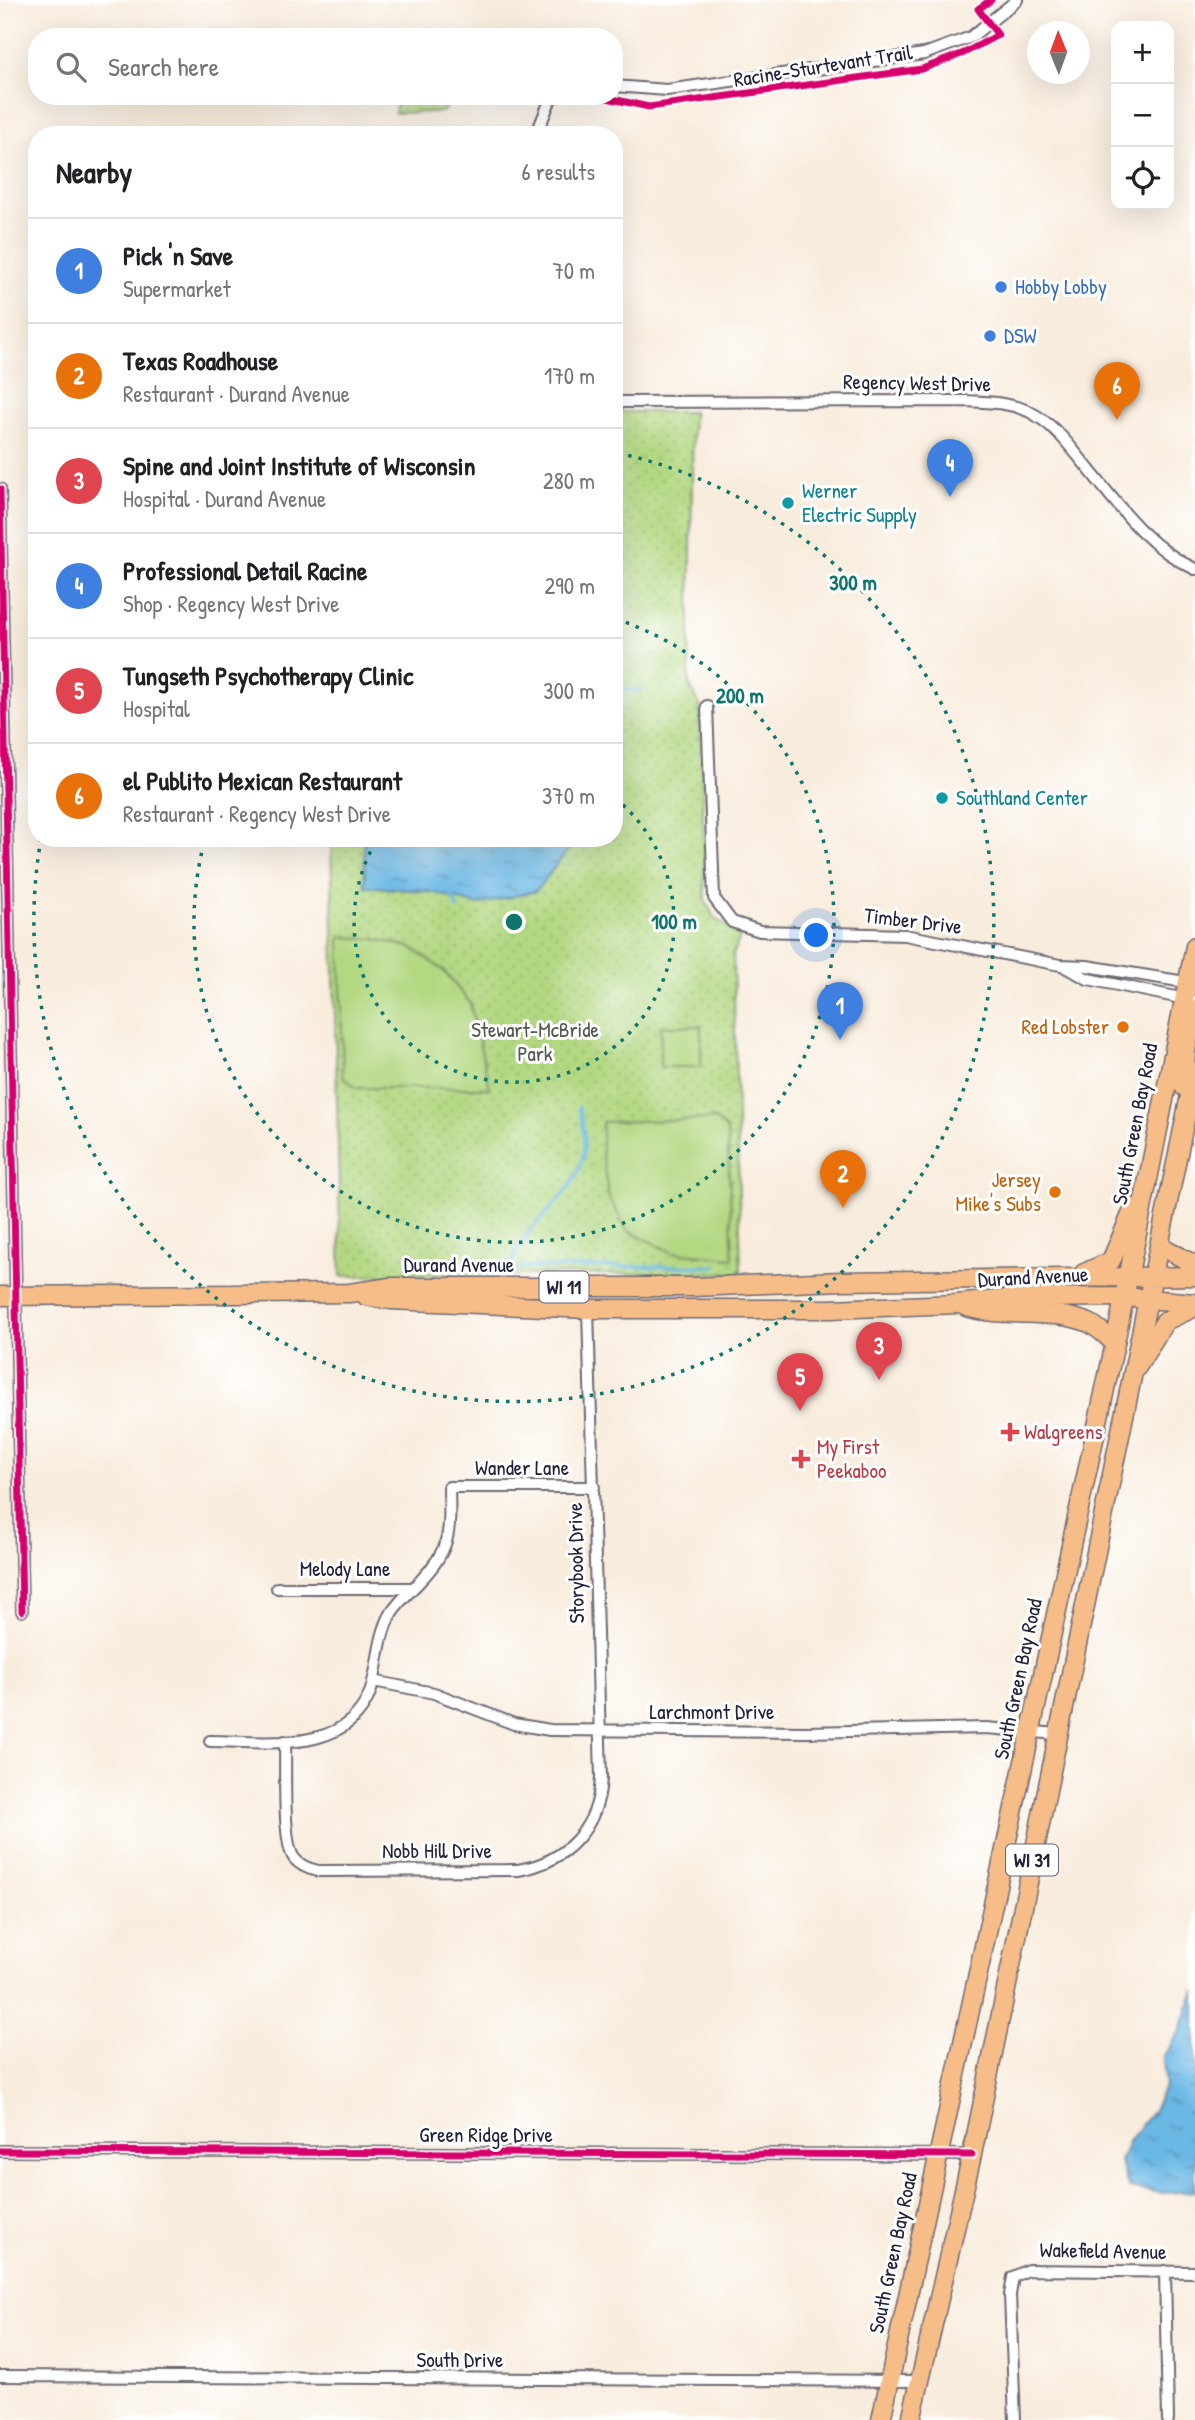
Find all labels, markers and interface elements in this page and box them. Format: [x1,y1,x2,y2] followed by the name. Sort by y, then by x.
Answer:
[1027,21,1090,84] north arrow
[1111,21,1174,210] map controls
[1111,21,1174,84] button: +
[28,28,623,105] search box
[732,37,915,94] street label: Racine-Sturtevant Trail
[52,48,90,86] icon: search
[108,49,219,84] text: Search here
[1111,84,1174,147] button: −
[1111,147,1174,210] button: locate
[56,152,132,192] text: Nearby
[522,156,595,187] text: 6 results
[123,238,233,273] text: Pick 'n Save
[75,255,83,286] text: 1
[552,255,595,286] text: 70 m
[1015,272,1107,301] place label: Hobby Lobby
[123,273,231,304] text: Supermarket
[993,279,1009,295] marker: Hobby Lobby
[1004,321,1037,350] place label: DSW
[982,328,998,344] marker: DSW
[123,343,278,378] text: Texas Roadhouse
[74,360,84,391] text: 2
[544,360,595,391] text: 170 m
[1094,362,1140,420] pin: 6
[843,367,991,398] street label: Regency West Drive
[123,378,350,409] text: Restaurant · Durand Avenue
[927,439,973,497] pin: 4
[123,448,475,483] text: Spine and Joint Institute of Wisconsin
[74,465,84,496] text: 3
[543,465,595,496] text: 280 m
[802,476,917,529] place label: Werner Electric Supply
[123,483,326,514] text: Hospital · Durand Avenue
[780,495,796,511] marker: Werner Electric Supply
[123,553,367,588] text: Professional Detail Racine
[829,568,877,597] text: 300 m
[75,570,83,601] text: 4
[545,570,595,601] text: 290 m
[123,588,340,619] text: Shop · Regency West Drive
[123,658,413,693] text: Tungseth Psychotherapy Clinic
[74,675,84,706] text: 5
[543,675,595,706] text: 300 m
[716,681,764,710] text: 200 m
[123,693,190,724] text: Hospital
[123,763,402,798] text: el Publito Mexican Restaurant
[74,780,84,811] text: 6
[542,780,595,811] text: 370 m
[956,783,1088,812] place label: Southland Center
[934,790,950,806] marker: Southland Center
[123,798,391,829] text: Restaurant · Regency West Drive
[863,900,964,941] street label: Timber Drive
[651,907,697,936] text: 100 m
[502,910,526,934] centre of rings
[799,918,833,952] your location
[817,982,863,1040] pin: 1
[1021,1012,1109,1041] place label: Red Lobster
[471,1015,599,1068] park label: Stewart-McBride Park
[1115,1019,1131,1035] marker: Red Lobster
[1105,1041,1164,1207] street label: South Green Bay Road
[820,1150,866,1208] pin: 2
[956,1165,1041,1218] place label: Jersey Mike's Subs
[1047,1184,1063,1200] marker: Jersey Mike's Subs
[404,1250,514,1279] street label: Durand Avenue
[977,1259,1089,1294] street label: Durand Avenue
[540,1272,588,1302] road number: WI 11
[856,1322,902,1380] pin: 3
[777,1353,823,1411] pin: 5
[1024,1417,1102,1446] place label: Walgreens
[1002,1424,1018,1440] marker: Walgreens
[817,1432,886,1485] place label: My First Peekaboo
[791,1449,811,1469] marker: My First Peekaboo
[475,1453,569,1482] street label: Wander Lane
[560,1502,591,1624] street label: Storybook Drive
[300,1554,390,1583] street label: Melody Lane
[986,1596,1049,1762] street label: South Green Bay Road
[650,1697,774,1726] street label: Larchmont Drive
[382,1836,492,1865] street label: Nobb Hill Drive
[1006,1844,1058,1876] road number: WI 31
[419,2120,553,2149] street label: Green Ridge Drive
[861,2170,924,2336] street label: South Green Bay Road
[1039,2235,1167,2266] street label: Wakefield Avenue
[417,2345,503,2374] street label: South Drive

